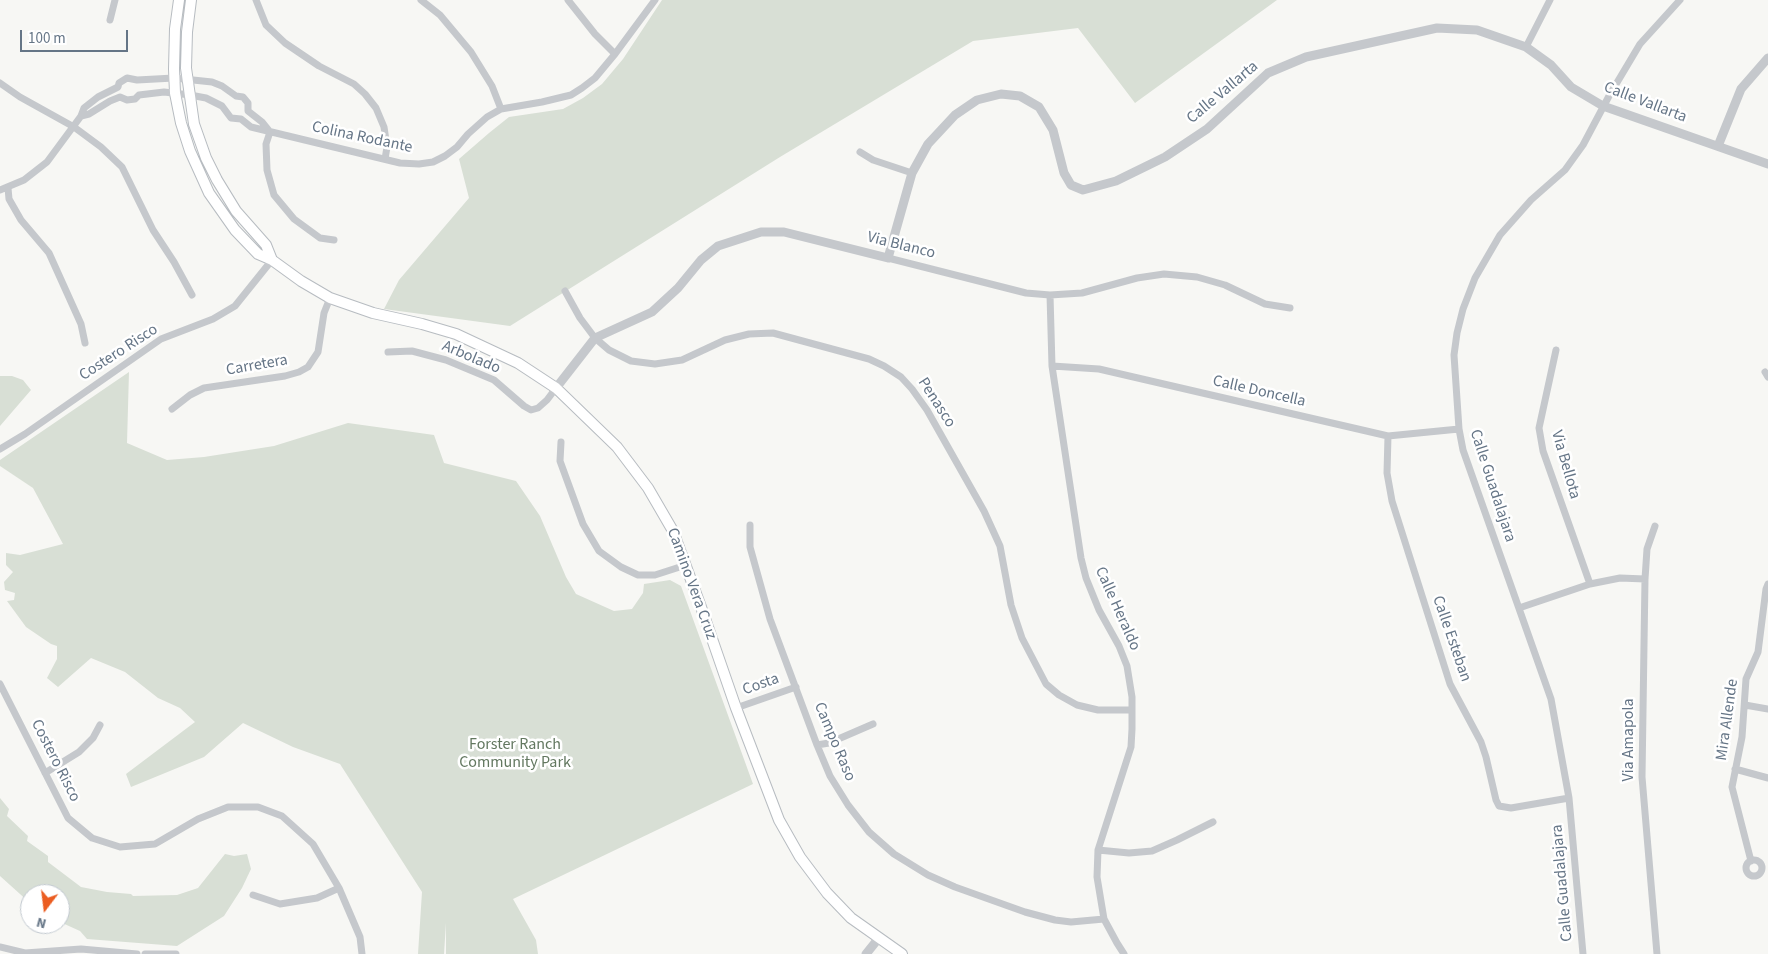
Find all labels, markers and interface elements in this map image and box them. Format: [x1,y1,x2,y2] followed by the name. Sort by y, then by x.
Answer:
[22,20,130,52] scale bar
[28,28,66,49] text: 100 m
[1183,58,1263,128] street label: Calle Vallarta
[1601,78,1689,128] street label: Calle Vallarta
[310,118,414,158] street label: Colina Rodante
[865,228,937,264] street label: Via Blanco
[76,320,162,386] street label: Costero Risco
[439,337,503,379] street label: Arbolado
[225,351,289,381] street label: Carretera
[1211,372,1307,412] street label: Calle Doncella
[913,374,959,432] street label: Penasco
[1465,427,1519,545] street label: Calle Guadalajara
[1546,428,1584,502] street label: Via Bellota
[662,525,720,643] street label: Camino Vera Cruz
[1090,564,1144,654] street label: Calle Heraldo
[1427,593,1475,685] street label: Calle Esteban
[740,670,782,700] street label: Costa
[1713,678,1743,762] street label: Mira Allende
[1619,698,1639,782] street label: Via Amapola
[809,700,859,784] street label: Campo Raso
[26,717,84,805] street label: Costero Risco
[459,735,571,773] park label: Forster Ranch Community Park
[1548,824,1578,942] street label: Calle Guadalajara
[20,884,70,934] north arrow
[34,912,48,933] text: N

